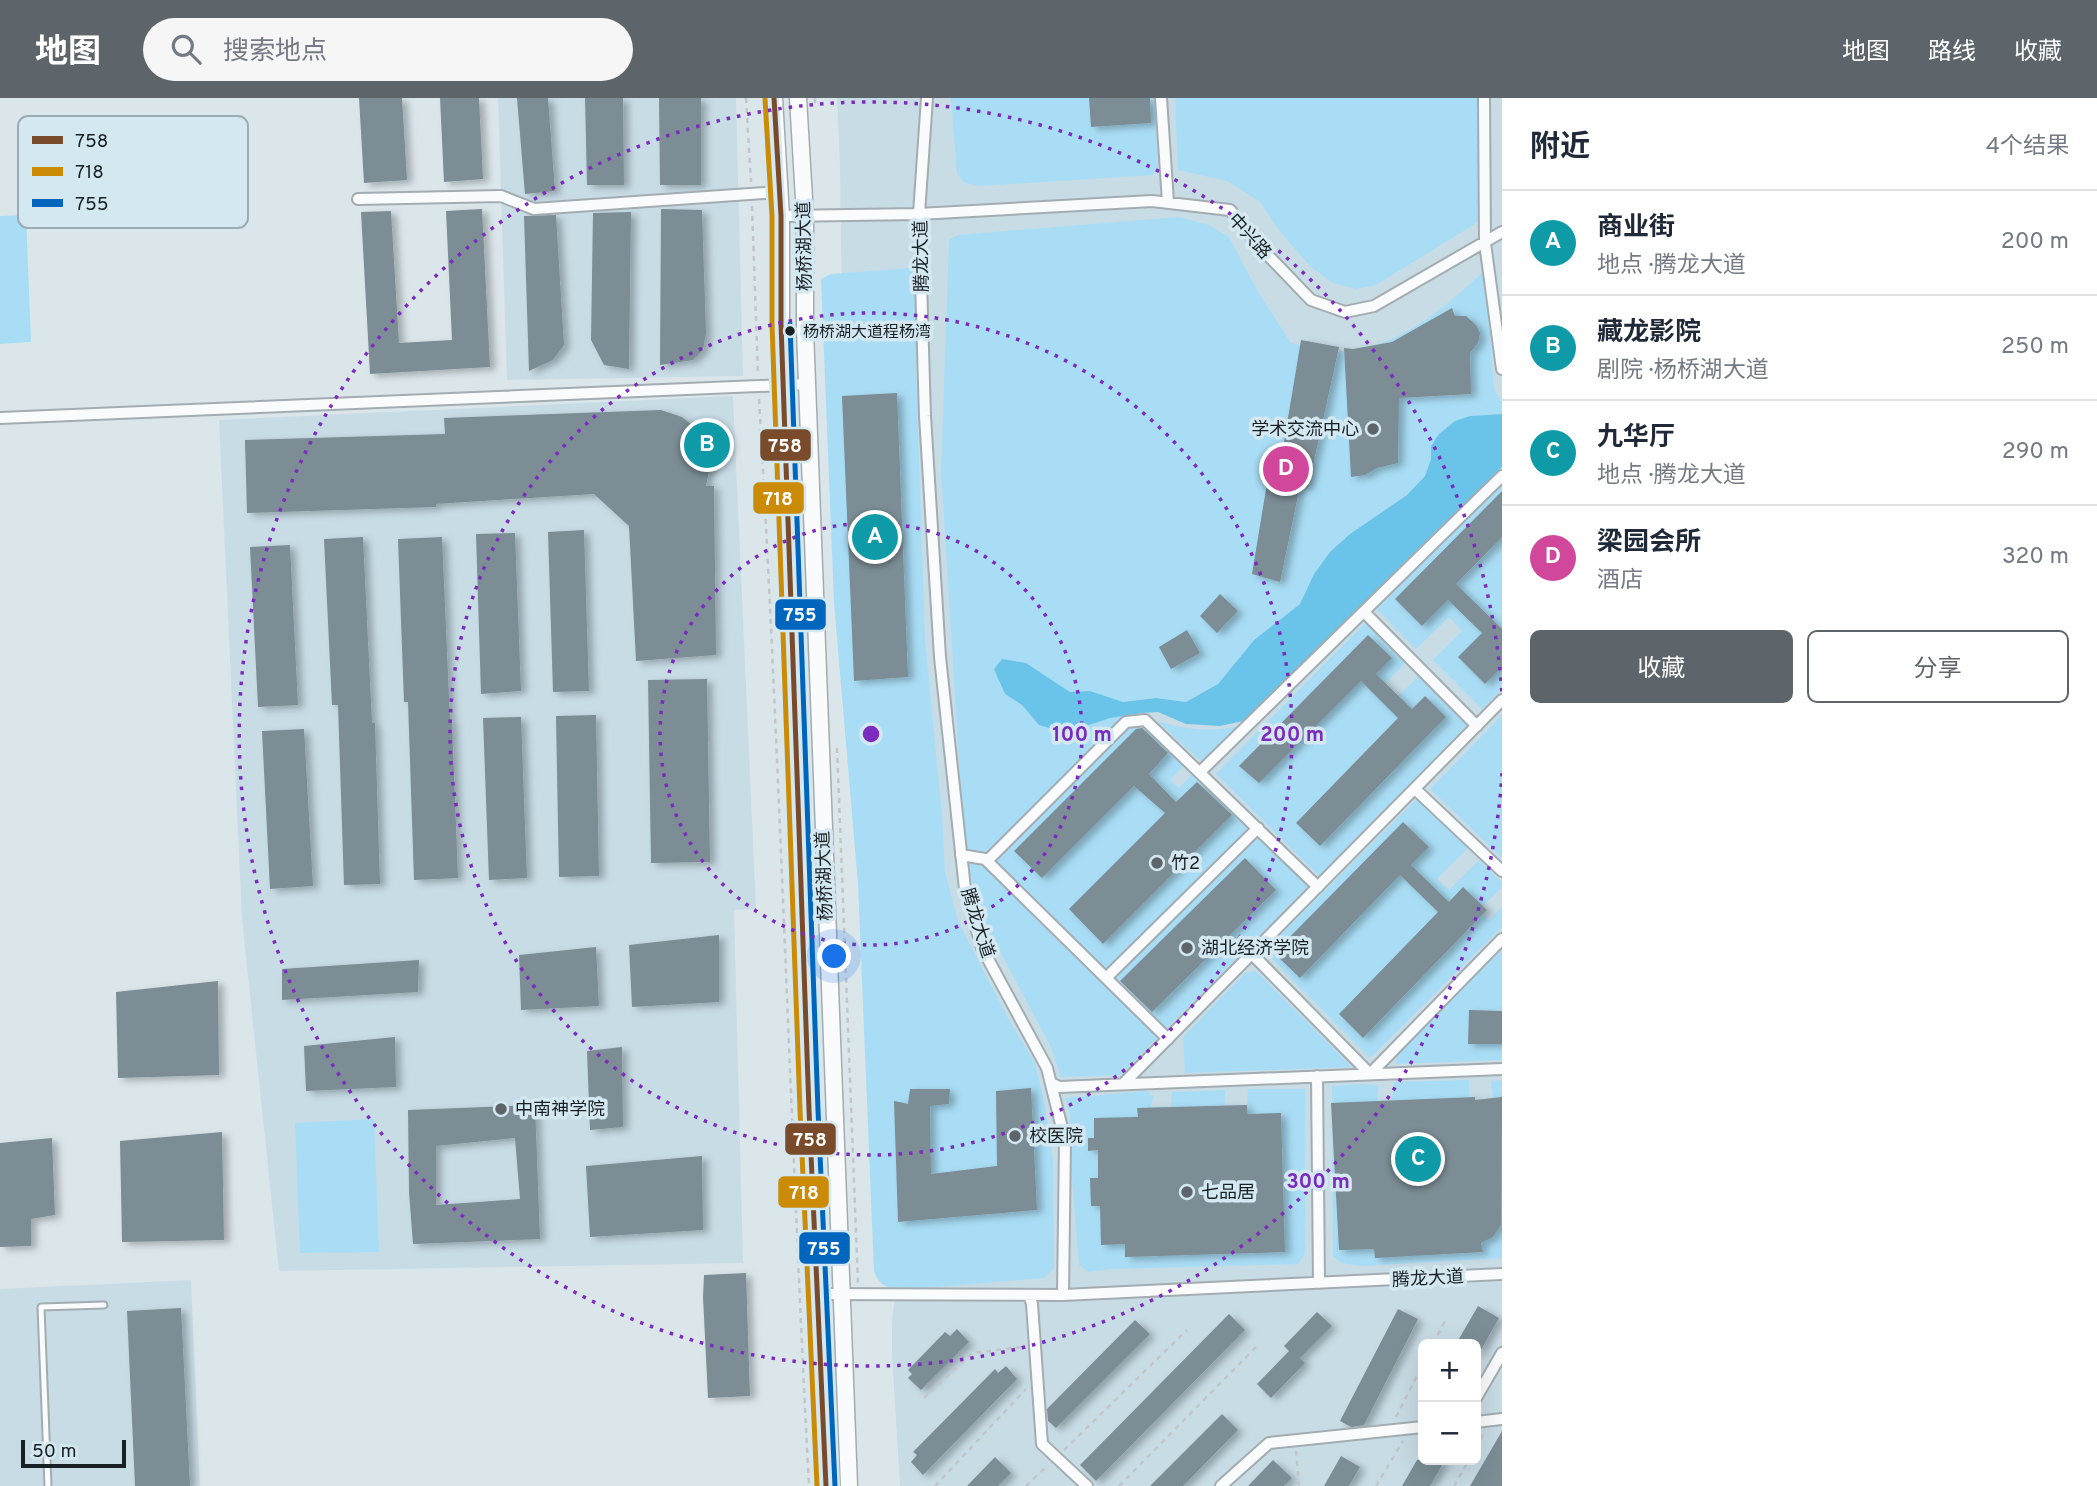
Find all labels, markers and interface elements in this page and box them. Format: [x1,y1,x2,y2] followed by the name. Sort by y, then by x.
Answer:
[143,18,633,81] search box
[167,30,205,68] icon: search
[35,33,101,75] text: 地图
[223,36,327,69] text: 搜索地点
[1842,38,1890,68] text: 地图
[1928,38,1976,68] text: 路线
[2014,38,2062,68] text: 收藏
[18,116,248,228] legend
[75,130,108,154] text: 758
[1530,130,1590,167] text: 附近
[1986,133,2069,162] text: 4个结果
[75,161,104,185] text: 718
[75,193,109,217] text: 755
[793,201,818,291] street label: 杨桥湖大道
[1222,209,1275,265] street label: 中兴路
[1597,212,1675,245] text: 商业街
[910,220,935,292] street label: 腾龙大道
[1545,228,1561,257] text: A
[2001,228,2069,257] text: 200 m
[1597,252,1746,281] text: 地点 · 腾龙大道
[1597,317,1701,350] text: 藏龙影院
[803,323,931,343] place label: 杨桥湖大道程杨湾
[783,324,797,338] marker: 杨桥湖大道程杨湾
[1545,333,1561,362] text: B
[2001,333,2069,362] text: 250 m
[1597,357,1769,386] text: 剧院 · 杨桥湖大道
[684,419,730,471] pin: B
[1251,419,1359,442] place label: 学术交流中心
[1365,421,1381,437] marker: 学术交流中心
[1597,422,1675,455] text: 九华厅
[759,428,812,462] line badge: 758
[768,435,802,459] text: 758
[1546,438,1560,467] text: C
[2002,438,2069,467] text: 290 m
[1263,443,1309,495] pin: D
[1597,462,1746,491] text: 地点 · 腾龙大道
[752,481,805,515] line badge: 718
[763,488,793,512] text: 718
[852,511,898,563] pin: A
[1597,527,1701,560] text: 梁园会所
[1545,543,1561,572] text: D
[2002,543,2069,572] text: 320 m
[1597,567,1643,596] text: 酒店
[774,598,827,631] line badge: 755
[783,604,817,628] text: 755
[1530,630,1793,703] button: 收藏
[1807,630,2069,703] button: 分享
[859,722,883,746] centre of rings
[1052,722,1112,749] text: 100 m
[1260,722,1324,749] text: 200 m
[812,831,839,921] street label: 杨桥湖大道
[1171,853,1200,876] place label: 竹2
[1149,855,1165,871] marker: 竹2
[955,886,999,961] street label: 腾龙大道
[1201,938,1309,961] place label: 湖北经济学院
[817,939,851,973] your location
[1179,940,1195,956] marker: 湖北经济学院
[515,1099,605,1122] place label: 中南神学院
[493,1101,509,1117] marker: 中南神学院
[784,1122,837,1156] line badge: 758
[1029,1126,1083,1149] place label: 校医院
[1007,1128,1023,1144] marker: 校医院
[793,1129,827,1153] text: 758
[1395,1133,1441,1185] pin: C
[1286,1169,1350,1196] text: 300 m
[777,1175,830,1209] line badge: 718
[789,1182,819,1206] text: 718
[1201,1182,1255,1205] place label: 七品居
[1179,1184,1195,1200] marker: 七品居
[798,1231,851,1265] line badge: 755
[807,1238,841,1262] text: 755
[1392,1266,1465,1293] street label: 腾龙大道
[1418,1339,1481,1465] map controls
[1418,1339,1481,1402] button: +
[1418,1402,1481,1465] button: −
[21,1437,126,1469] scale bar
[32,1440,77,1464] text: 50 m

